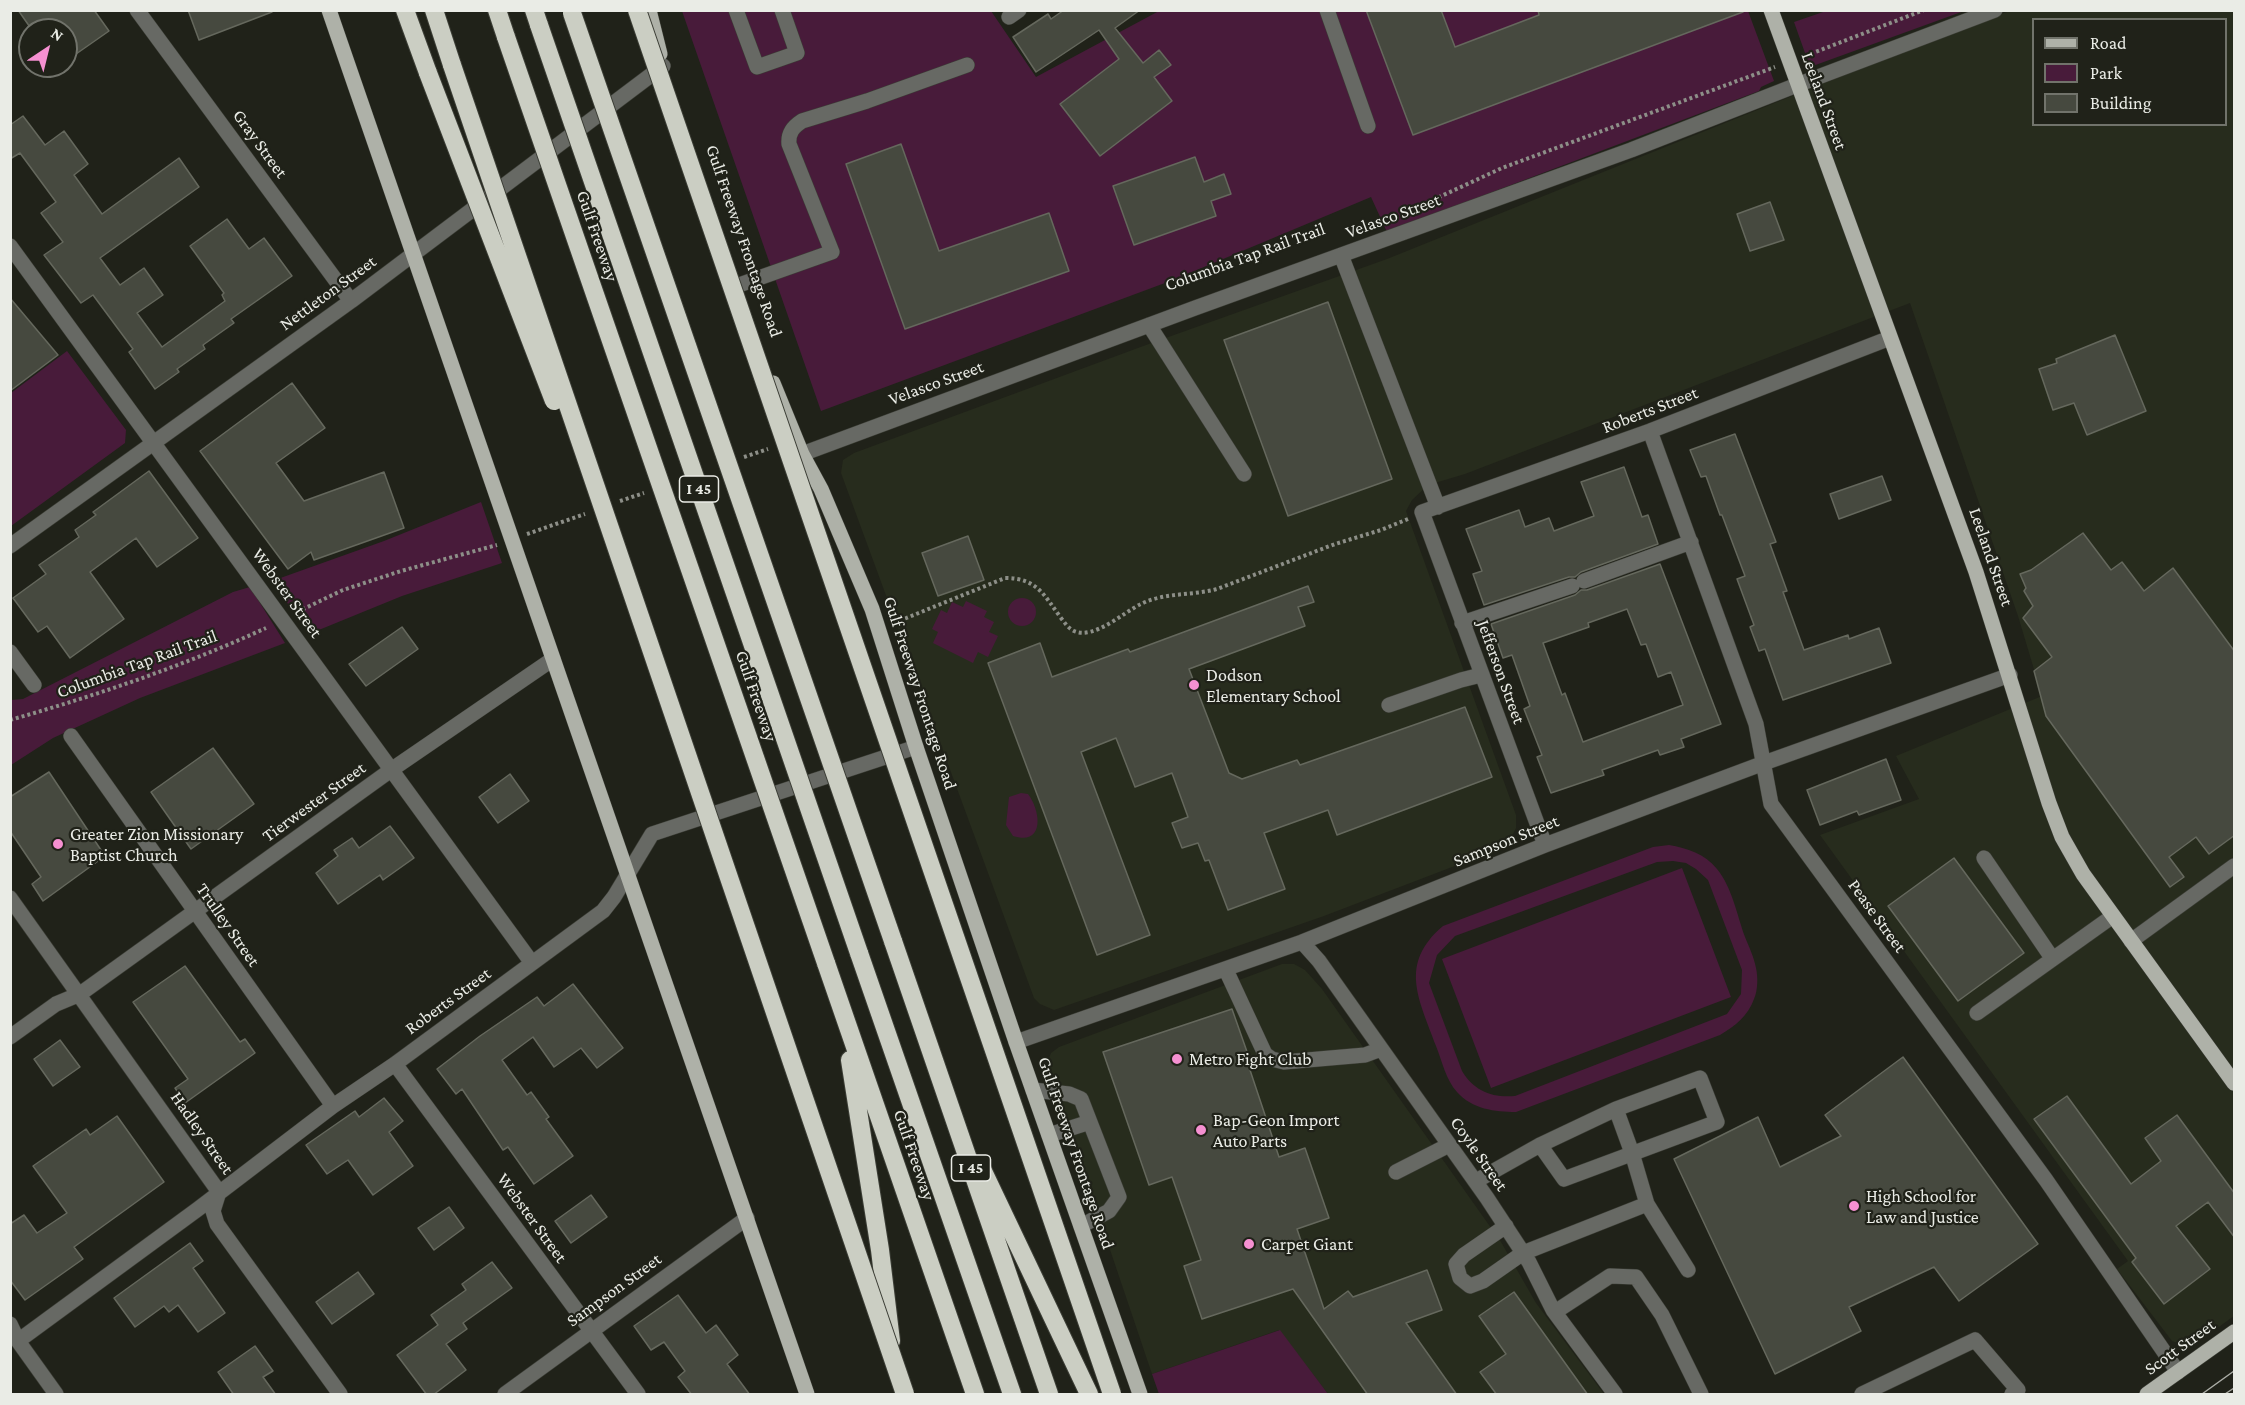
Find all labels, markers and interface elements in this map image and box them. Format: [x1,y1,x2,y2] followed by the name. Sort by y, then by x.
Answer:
[18,18,78,78] north arrow
[2032,18,2227,126] legend
[48,24,67,45] text: N
[2090,33,2127,53] text: Road
[1796,49,1852,153] street label: Leeland Street
[2090,63,2122,83] text: Park
[2090,93,2151,113] text: Building
[228,105,292,183] street label: Gray Street
[701,142,787,340] street label: Gulf Freeway Frontage Road
[571,188,623,284] street label: Gulf Freeway
[1343,189,1443,243] street label: Velasco Street
[1162,218,1328,296] street label: Columbia Tap Rail Trail
[275,251,381,335] street label: Nettleton Street
[886,356,986,410] street label: Velasco Street
[1599,382,1701,438] street label: Roberts Street
[680,476,718,502] road number: I 45
[1964,505,2018,609] street label: Leeland Street
[247,544,327,642] street label: Webster Street
[879,594,961,792] street label: Gulf Freeway Frontage Road
[1472,617,1530,727] street label: Jefferson Street
[54,625,220,703] street label: Columbia Tap Rail Trail
[730,648,782,744] street label: Gulf Freeway
[1206,664,1341,706] place label: Dodson Elementary School
[1187,678,1201,692] marker: Dodson Elementary School
[258,757,370,847] street label: Tierwester Street
[1450,810,1562,872] street label: Sampson Street
[70,823,243,866] place label: Greater Zion Missionary Baptist Church
[51,837,65,851] marker: Greater Zion Missionary Baptist Church
[1843,875,1911,957] street label: Pease Street
[191,879,265,971] street label: Trulley Street
[401,963,495,1039] street label: Roberts Street
[1189,1048,1311,1070] place label: Metro Fight Club
[1170,1052,1184,1066] marker: Metro Fight Club
[1033,1054,1119,1252] street label: Gulf Freeway Frontage Road
[166,1087,238,1179] street label: Hadley Street
[888,1107,940,1203] street label: Gulf Freeway
[1213,1109,1339,1152] place label: Bap-Geon Import Auto Parts
[1446,1113,1512,1195] street label: Coyle Street
[1194,1123,1208,1137] marker: Bap-Geon Import Auto Parts
[952,1155,990,1181] road number: I 45
[492,1169,572,1267] street label: Webster Street
[1866,1185,1979,1228] place label: High School for Law and Justice
[1847,1199,1861,1213] marker: High School for Law and Justice
[1261,1233,1353,1255] place label: Carpet Giant
[1242,1237,1256,1251] marker: Carpet Giant
[562,1248,666,1332] street label: Sampson Street
[2140,1314,2220,1380] street label: Scott Street

